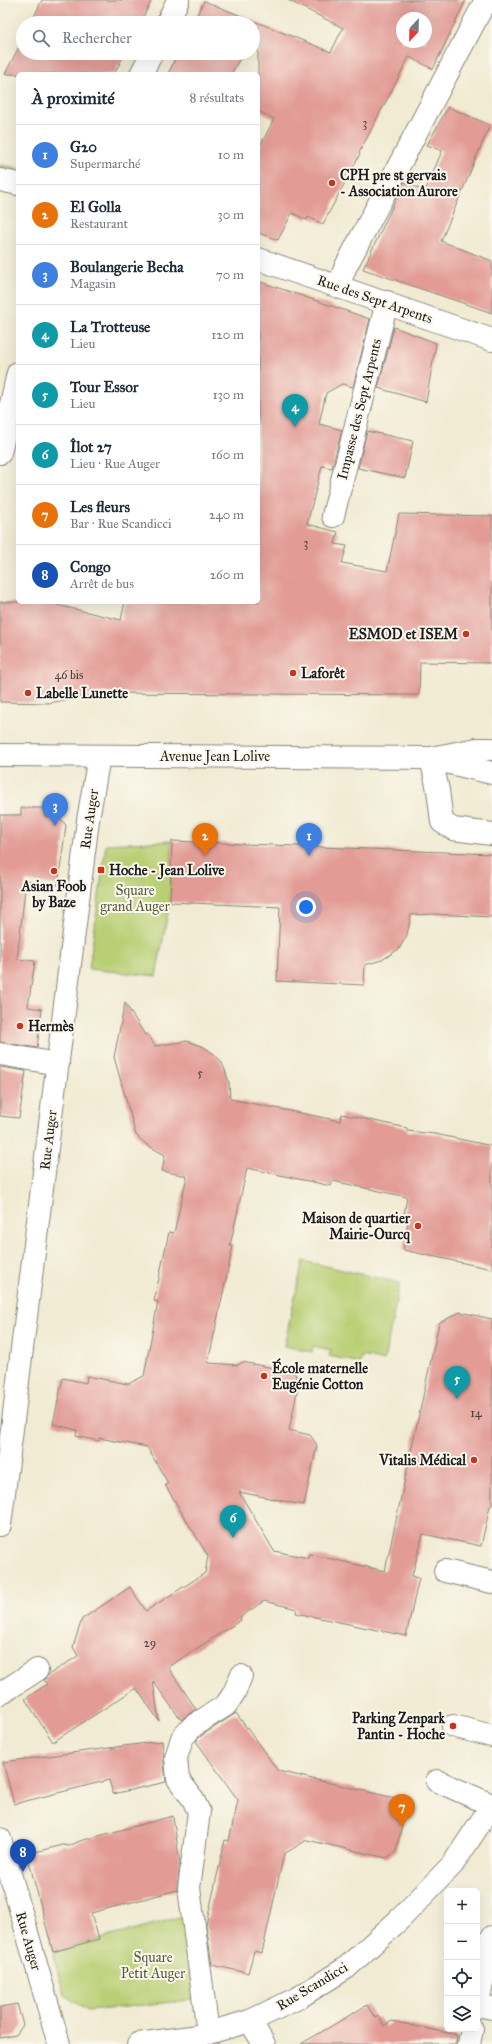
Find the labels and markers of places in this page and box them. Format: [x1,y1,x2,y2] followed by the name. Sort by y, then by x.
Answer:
[340,167,458,200] place label: CPH pre st gervais - Association Aurore
[327,178,337,188] marker: CPH pre st gervais - Association Aurore
[282,394,308,427] pin: 4
[349,626,459,643] place label: ESMOD et ISEM
[461,629,471,639] marker: ESMOD et ISEM
[301,665,345,682] place label: Laforêt
[288,668,298,678] marker: Laforêt
[36,685,128,702] place label: Labelle Lunette
[23,688,33,698] marker: Labelle Lunette
[42,793,68,826] pin: 3
[192,823,218,856] pin: 2
[296,823,322,856] pin: 1
[109,862,225,880] place label: Hoche - Jean Lolive
[96,865,106,875] marker: Hoche - Jean Lolive
[49,866,59,876] marker: Asian Foob by Baze
[21,878,87,912] place label: Asian Foob by Baze
[28,1018,74,1035] place label: Hermès
[15,1021,25,1031] marker: Hermès
[302,1210,411,1244] place label: Maison de quartier Mairie-Ourcq
[413,1221,423,1231] marker: Maison de quartier Mairie-Ourcq
[272,1358,368,1394] place label: École maternelle Eugénie Cotton
[444,1366,470,1399] pin: 5
[259,1371,269,1381] marker: École maternelle Eugénie Cotton
[378,1452,467,1469] place label: Vitalis Médical
[469,1455,479,1465] marker: Vitalis Médical
[220,1505,246,1538] pin: 6
[352,1710,445,1743] place label: Parking Zenpark Pantin - Hoche
[448,1721,458,1731] marker: Parking Zenpark Pantin - Hoche
[389,1794,415,1827] pin: 7
[10,1839,36,1872] pin: 8

